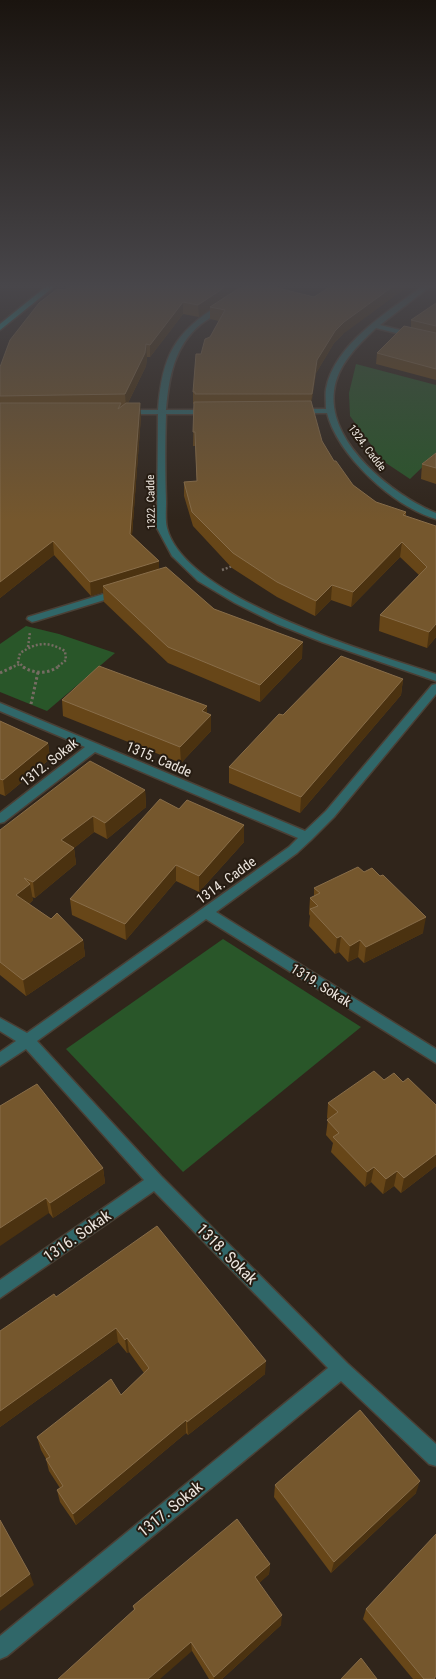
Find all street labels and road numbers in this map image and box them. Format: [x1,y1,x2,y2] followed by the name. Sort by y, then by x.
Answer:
[345,422,389,474] street label: 1324. Cadde
[144,475,158,529] street label: 1322. Cadde
[17,734,81,789] street label: 1312. Sokak
[124,738,195,780] street label: 1315. Cadde
[193,853,259,907] street label: 1314. Cadde
[288,960,355,1010] street label: 1319. Sokak
[40,1205,115,1266] street label: 1316. Sokak
[193,1220,262,1289] street label: 1318. Sokak
[134,1477,207,1541] street label: 1317. Sokak

